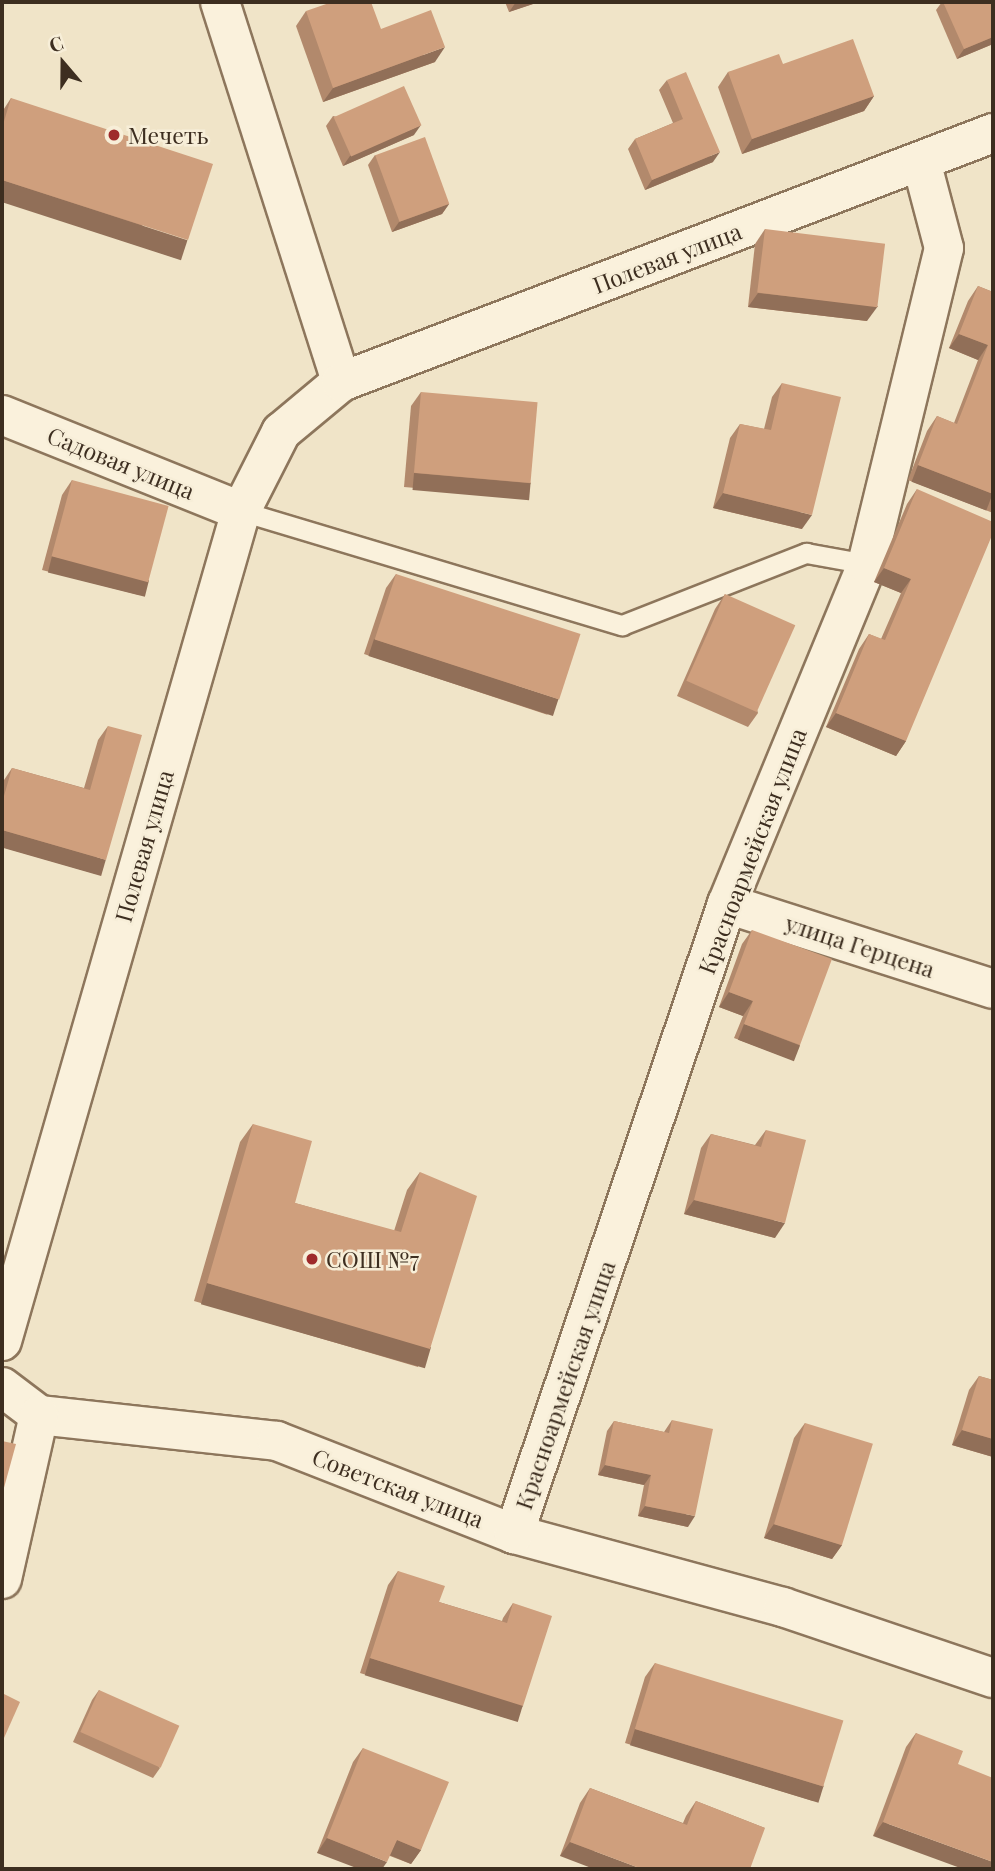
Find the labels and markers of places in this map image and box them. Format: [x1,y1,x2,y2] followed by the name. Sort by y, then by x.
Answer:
[128,121,209,149] place label: Мечеть
[106,127,122,143] marker: Мечеть
[326,1245,419,1273] place label: СОШ №7
[304,1251,320,1267] marker: СОШ №7

